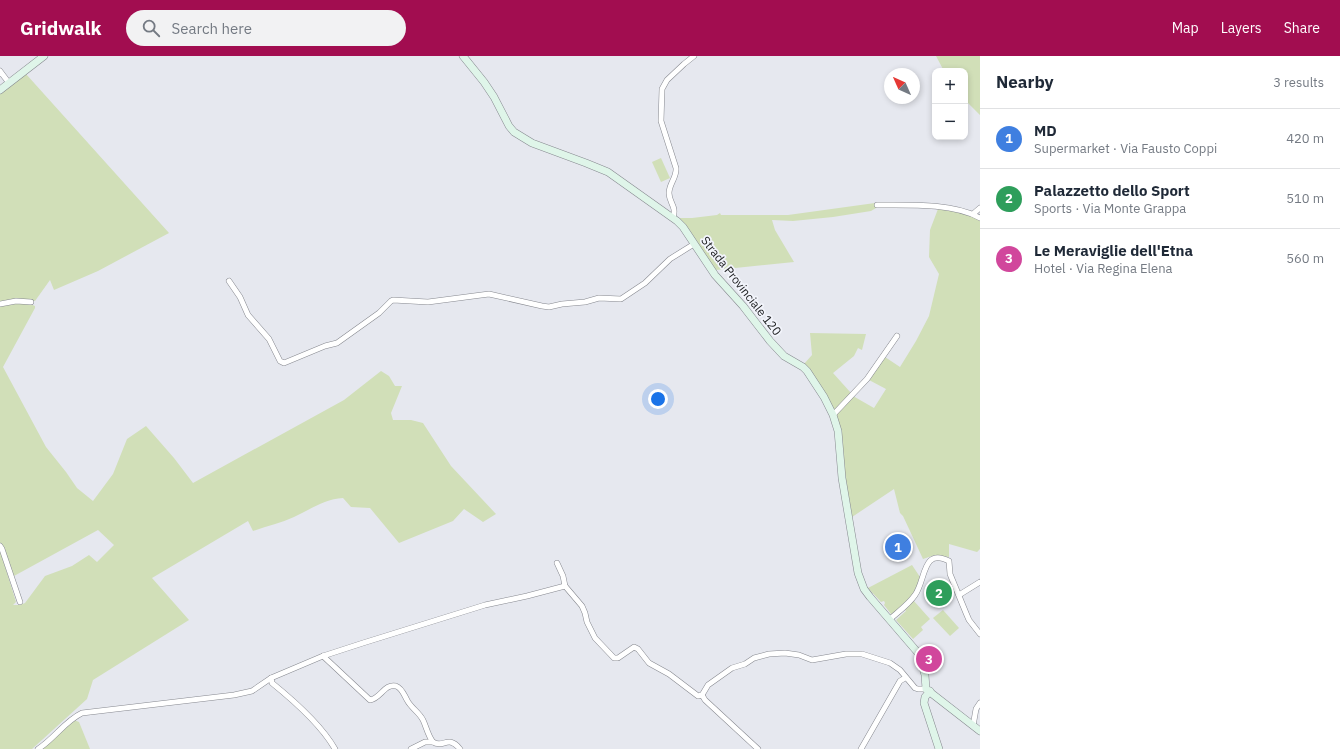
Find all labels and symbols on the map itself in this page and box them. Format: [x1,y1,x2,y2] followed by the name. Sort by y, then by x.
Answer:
[884,68,920,104] north arrow
[698,233,785,338] street label: Strada Provinciale 120
[648,389,668,409] your location
[885,532,911,562] pin: 1
[926,578,952,608] pin: 2
[916,644,942,674] pin: 3

